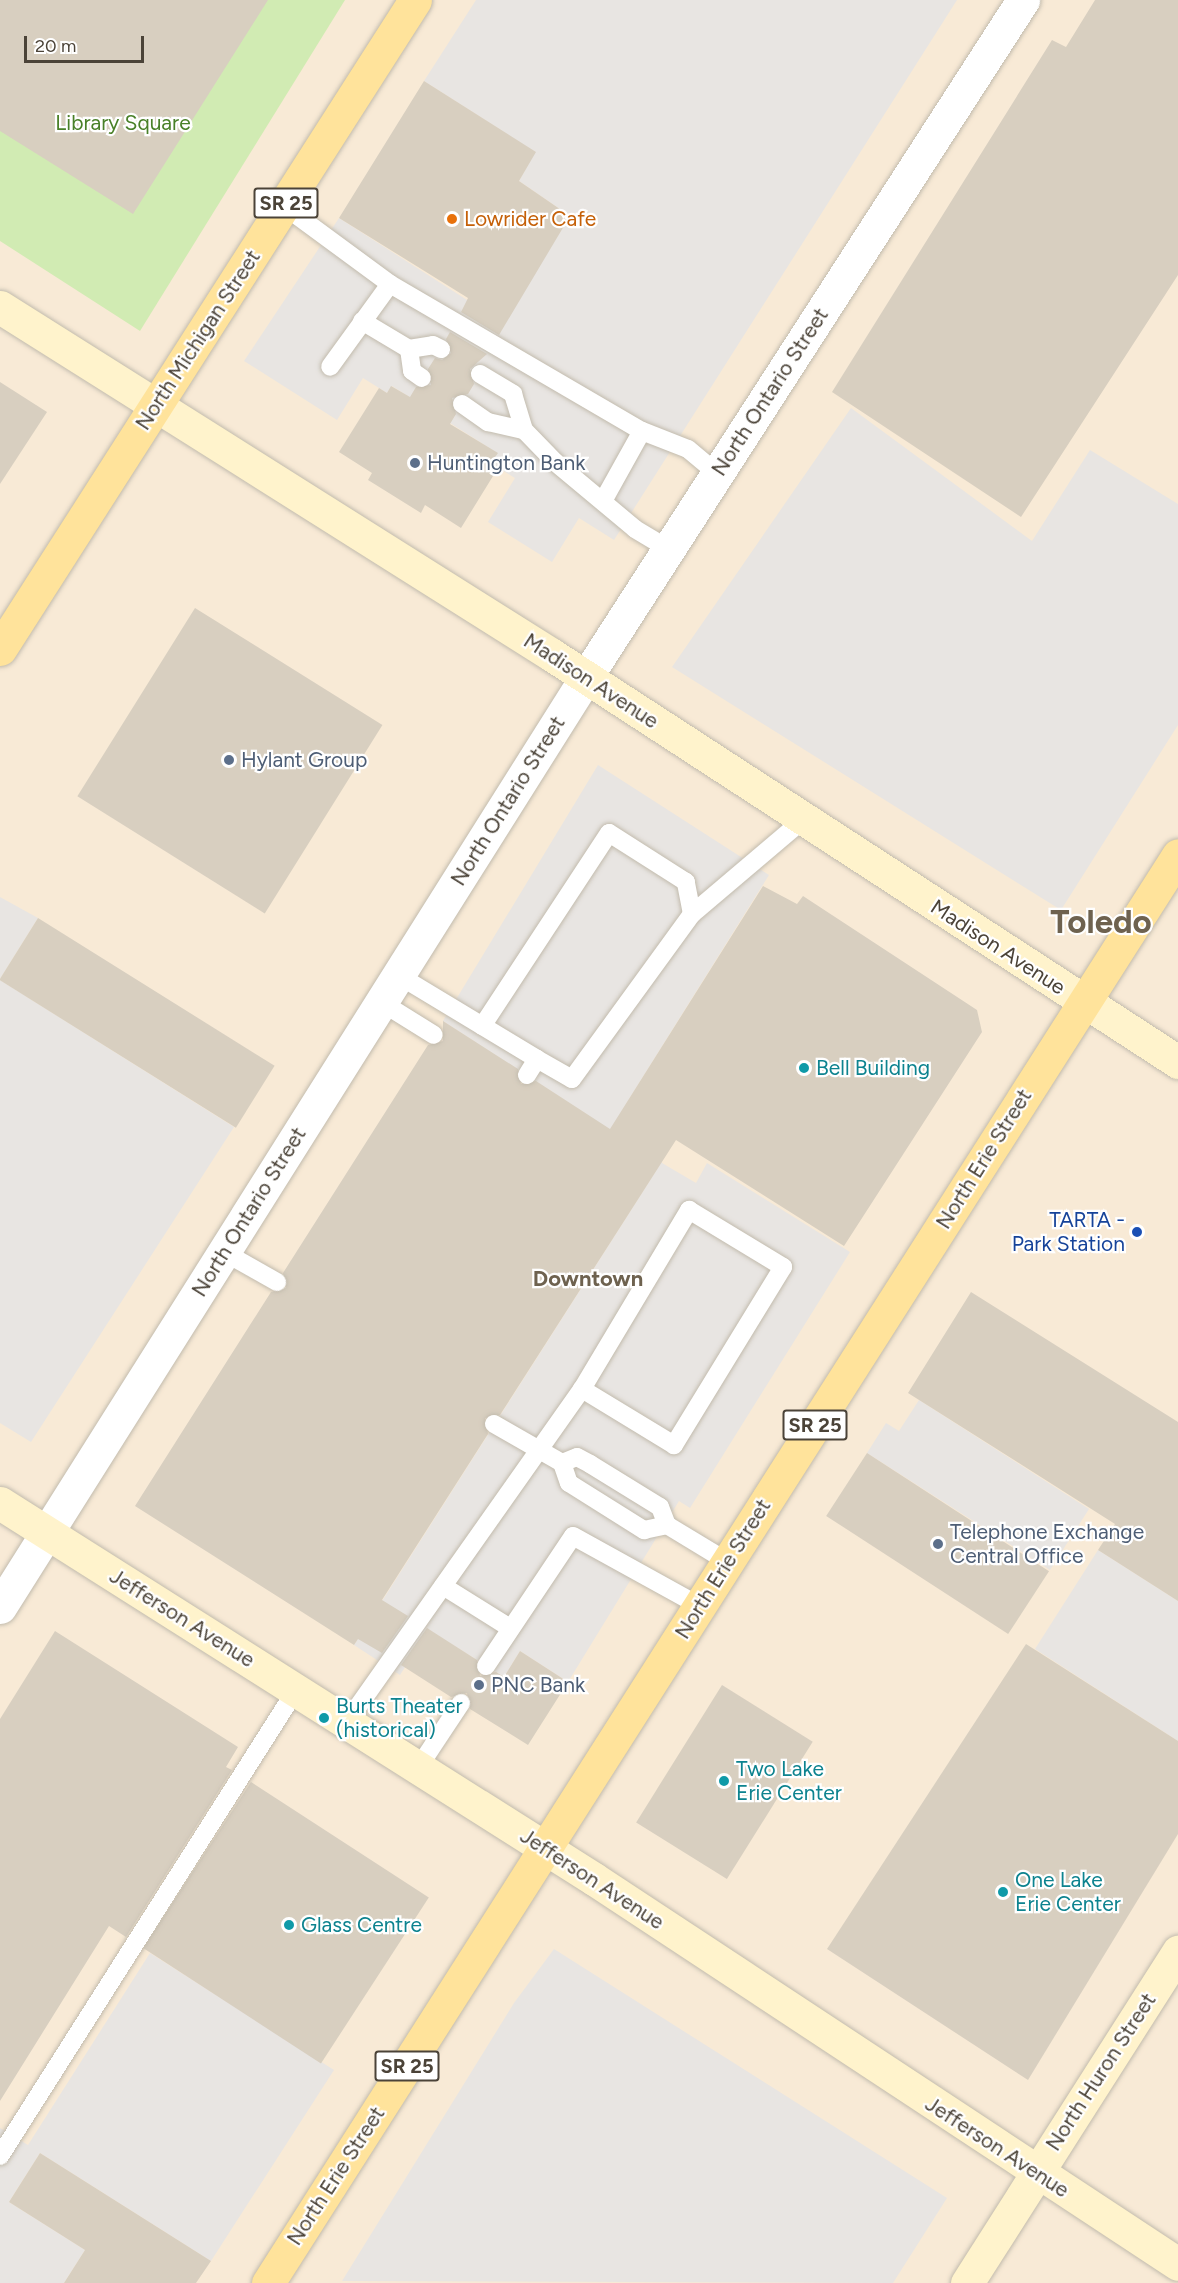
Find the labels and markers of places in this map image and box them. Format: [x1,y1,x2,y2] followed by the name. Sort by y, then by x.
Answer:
[464,206,596,232] place label: Lowrider Cafe
[445,212,459,226] marker: Lowrider Cafe
[427,450,585,476] place label: Huntington Bank
[408,456,422,470] marker: Huntington Bank
[241,747,367,773] place label: Hylant Group
[222,753,236,767] marker: Hylant Group
[816,1055,930,1081] place label: Bell Building
[797,1061,811,1075] marker: Bell Building
[1012,1207,1125,1257] place label: TARTA - Park Station
[1130,1225,1144,1239] marker: TARTA - Park Station
[950,1519,1144,1569] place label: Telephone Exchange Central Office
[931,1537,945,1551] marker: Telephone Exchange Central Office
[491,1672,585,1698] place label: PNC Bank
[472,1678,486,1692] marker: PNC Bank
[336,1693,462,1743] place label: Burts Theater (historical)
[317,1711,331,1725] marker: Burts Theater (historical)
[736,1756,842,1806] place label: Two Lake Erie Center
[717,1774,731,1788] marker: Two Lake Erie Center
[1015,1867,1121,1917] place label: One Lake Erie Center
[996,1885,1010,1899] marker: One Lake Erie Center
[301,1912,422,1938] place label: Glass Centre
[282,1918,296,1932] marker: Glass Centre

